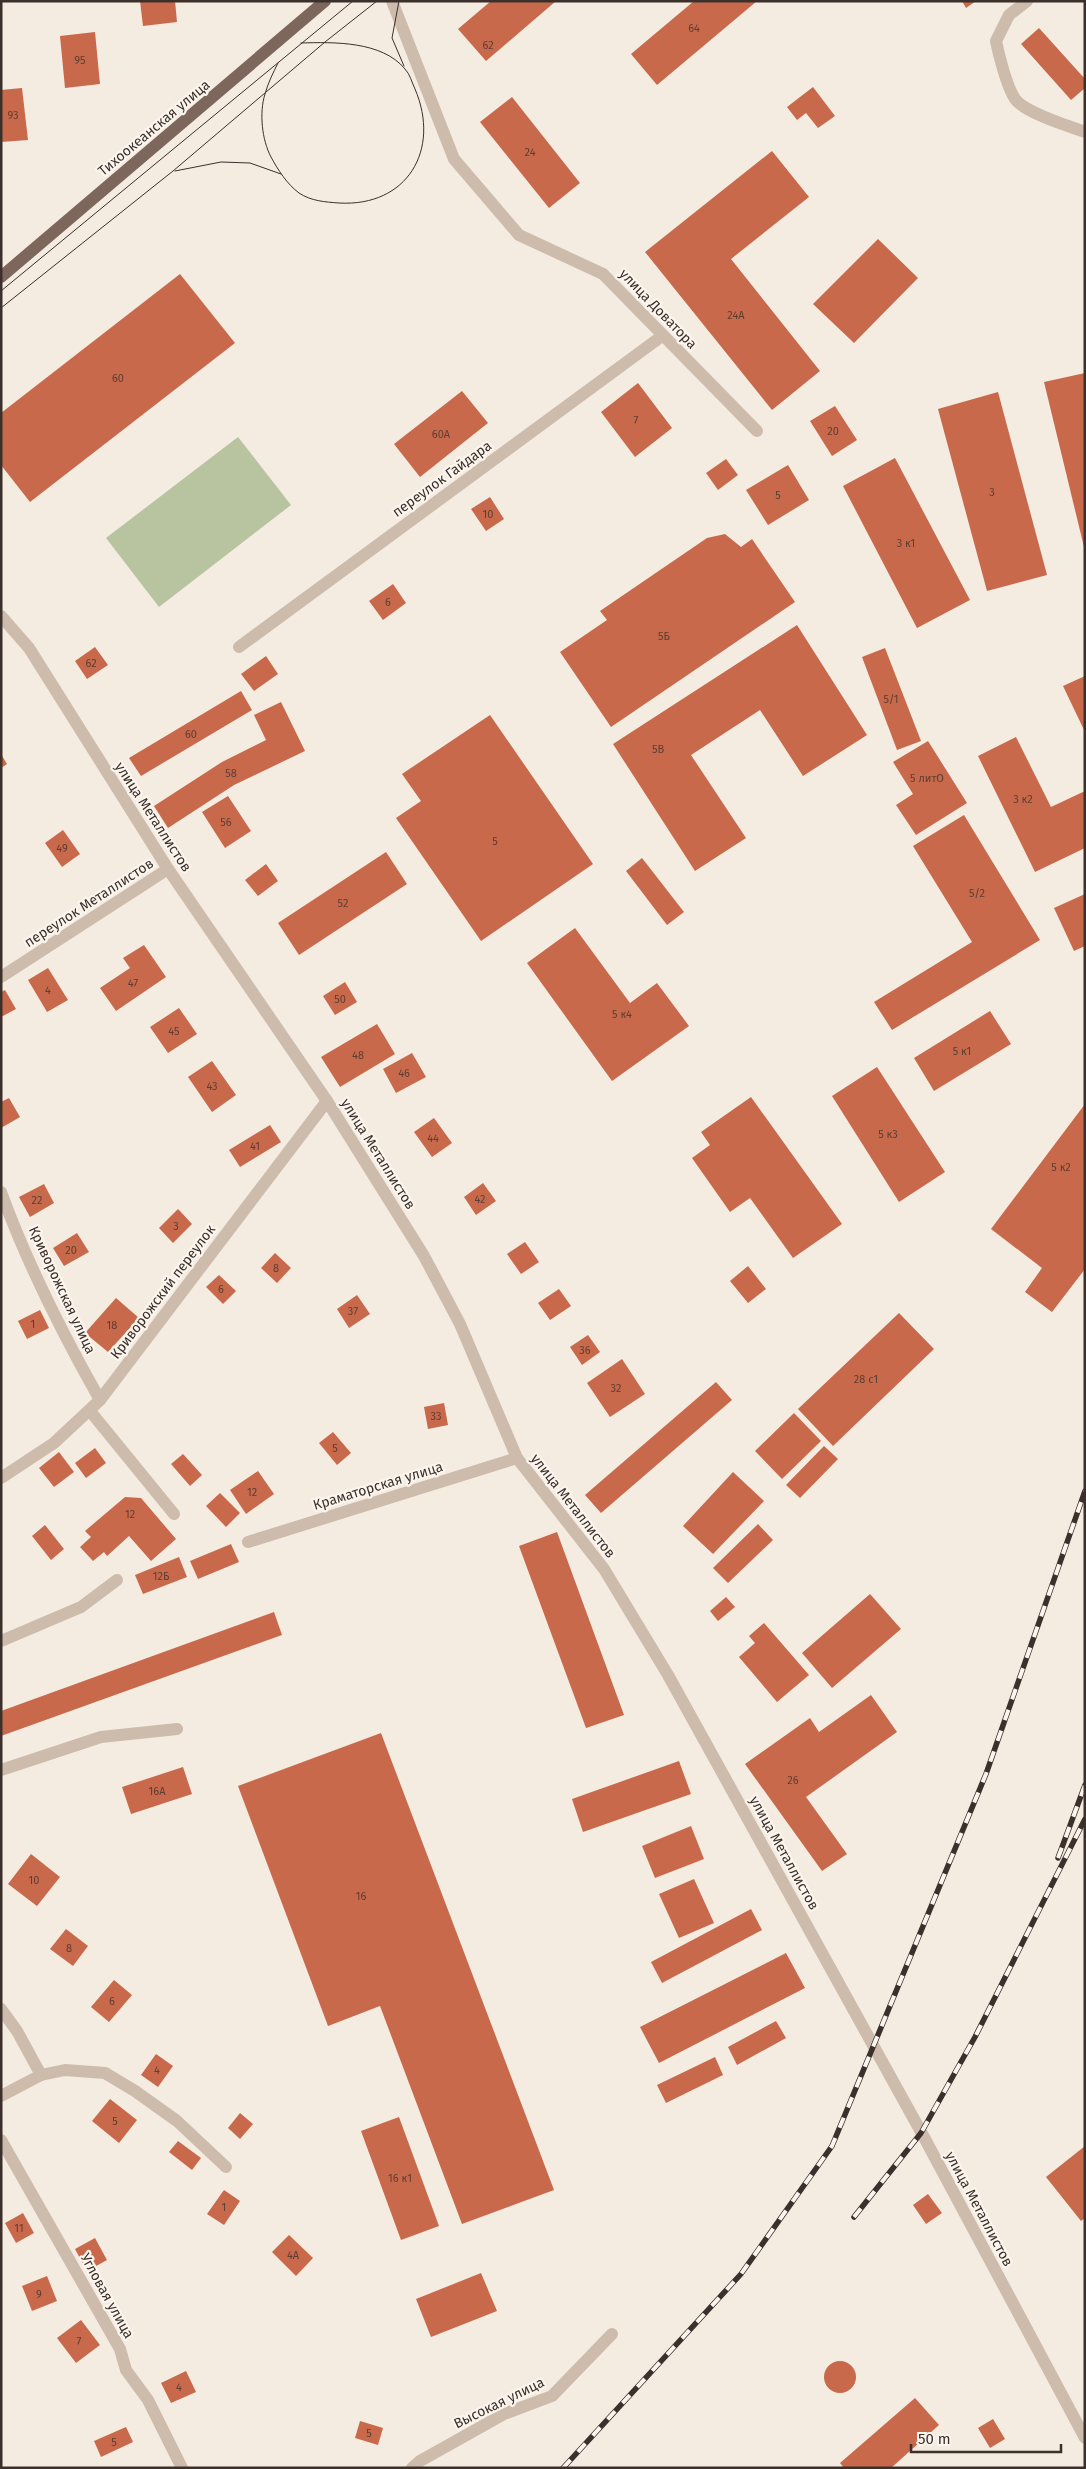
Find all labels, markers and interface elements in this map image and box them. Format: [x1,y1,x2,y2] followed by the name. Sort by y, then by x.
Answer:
[688,22,700,35] house number: 64
[482,39,494,52] house number: 62
[74,54,86,67] house number: 95
[95,76,213,180] street label: Тихоокеанская улица
[7,109,19,122] house number: 93
[525,146,536,159] house number: 24
[616,266,700,352] street label: улица Доватора
[727,309,745,322] house number: 24А
[112,372,124,385] house number: 60
[634,414,639,427] house number: 7
[827,425,839,438] house number: 20
[432,428,451,441] house number: 60А
[389,437,495,521] street label: переулок Гайдара
[989,486,995,499] house number: 3
[775,489,781,502] house number: 5
[483,508,493,521] house number: 10
[897,537,915,550] house number: 3 к1
[385,596,391,609] house number: 6
[658,630,671,643] house number: 5Б
[85,657,97,670] house number: 62
[883,693,899,706] house number: 5/1
[185,728,197,741] house number: 60
[652,743,664,756] house number: 5В
[111,759,195,875] street label: улица Металлистов
[225,767,237,780] house number: 58
[910,772,944,785] house number: 5 литО
[1013,793,1033,806] house number: 3 к2
[220,816,232,829] house number: 56
[492,835,498,848] house number: 5
[56,842,68,855] house number: 49
[21,855,157,951] street label: переулок Металлистов
[969,887,985,900] house number: 5/2
[338,897,348,910] house number: 52
[128,977,138,990] house number: 47
[45,984,51,997] house number: 4
[334,993,346,1006] house number: 50
[612,1008,632,1021] house number: 5 к4
[168,1025,180,1038] house number: 45
[953,1045,971,1058] house number: 5 к1
[352,1049,364,1062] house number: 48
[398,1067,410,1080] house number: 46
[206,1080,218,1093] house number: 43
[337,1095,419,1213] street label: улица Металлистов
[878,1128,898,1141] house number: 5 к3
[427,1132,439,1145] house number: 44
[250,1140,260,1153] house number: 41
[1051,1161,1071,1174] house number: 5 к2
[474,1193,486,1206] house number: 42
[32,1194,42,1207] house number: 22
[173,1220,179,1233] house number: 3
[107,1221,220,1363] street label: Криворожский переулок
[25,1223,99,1357] street label: Криворожская улица
[65,1244,77,1257] house number: 20
[273,1262,279,1275] house number: 8
[218,1283,224,1296] house number: 6
[348,1305,358,1318] house number: 37
[31,1318,35,1331] house number: 1
[107,1319,117,1332] house number: 18
[579,1344,591,1357] house number: 36
[854,1373,878,1386] house number: 28 с1
[611,1382,621,1395] house number: 32
[431,1410,441,1423] house number: 33
[332,1442,338,1455] house number: 5
[527,1451,619,1562] street label: улица Металлистов
[311,1458,445,1514] street label: Краматорская улица
[247,1486,257,1499] house number: 12
[125,1508,135,1521] house number: 12
[153,1570,170,1583] house number: 12Б
[787,1774,799,1787] house number: 26
[149,1785,166,1798] house number: 16А
[746,1793,822,1913] street label: улица Металлистов
[29,1874,39,1887] house number: 10
[356,1890,366,1903] house number: 16
[66,1942,72,1955] house number: 8
[109,1995,115,2008] house number: 6
[154,2064,160,2077] house number: 4
[112,2115,118,2128] house number: 5
[942,2149,1016,2269] street label: улица Металлистов
[388,2172,412,2185] house number: 16 к1
[222,2201,226,2214] house number: 1
[14,2222,24,2235] house number: 11
[287,2249,300,2262] house number: 4А
[77,2251,137,2341] street label: Угловая улица
[36,2288,42,2301] house number: 9
[77,2335,82,2348] house number: 7
[451,2374,547,2432] street label: Высокая улица
[176,2381,182,2394] house number: 4
[911,2422,1061,2454] scale bar
[366,2427,372,2440] house number: 5
[918,2430,951,2448] text: 50 m
[111,2436,117,2449] house number: 5

